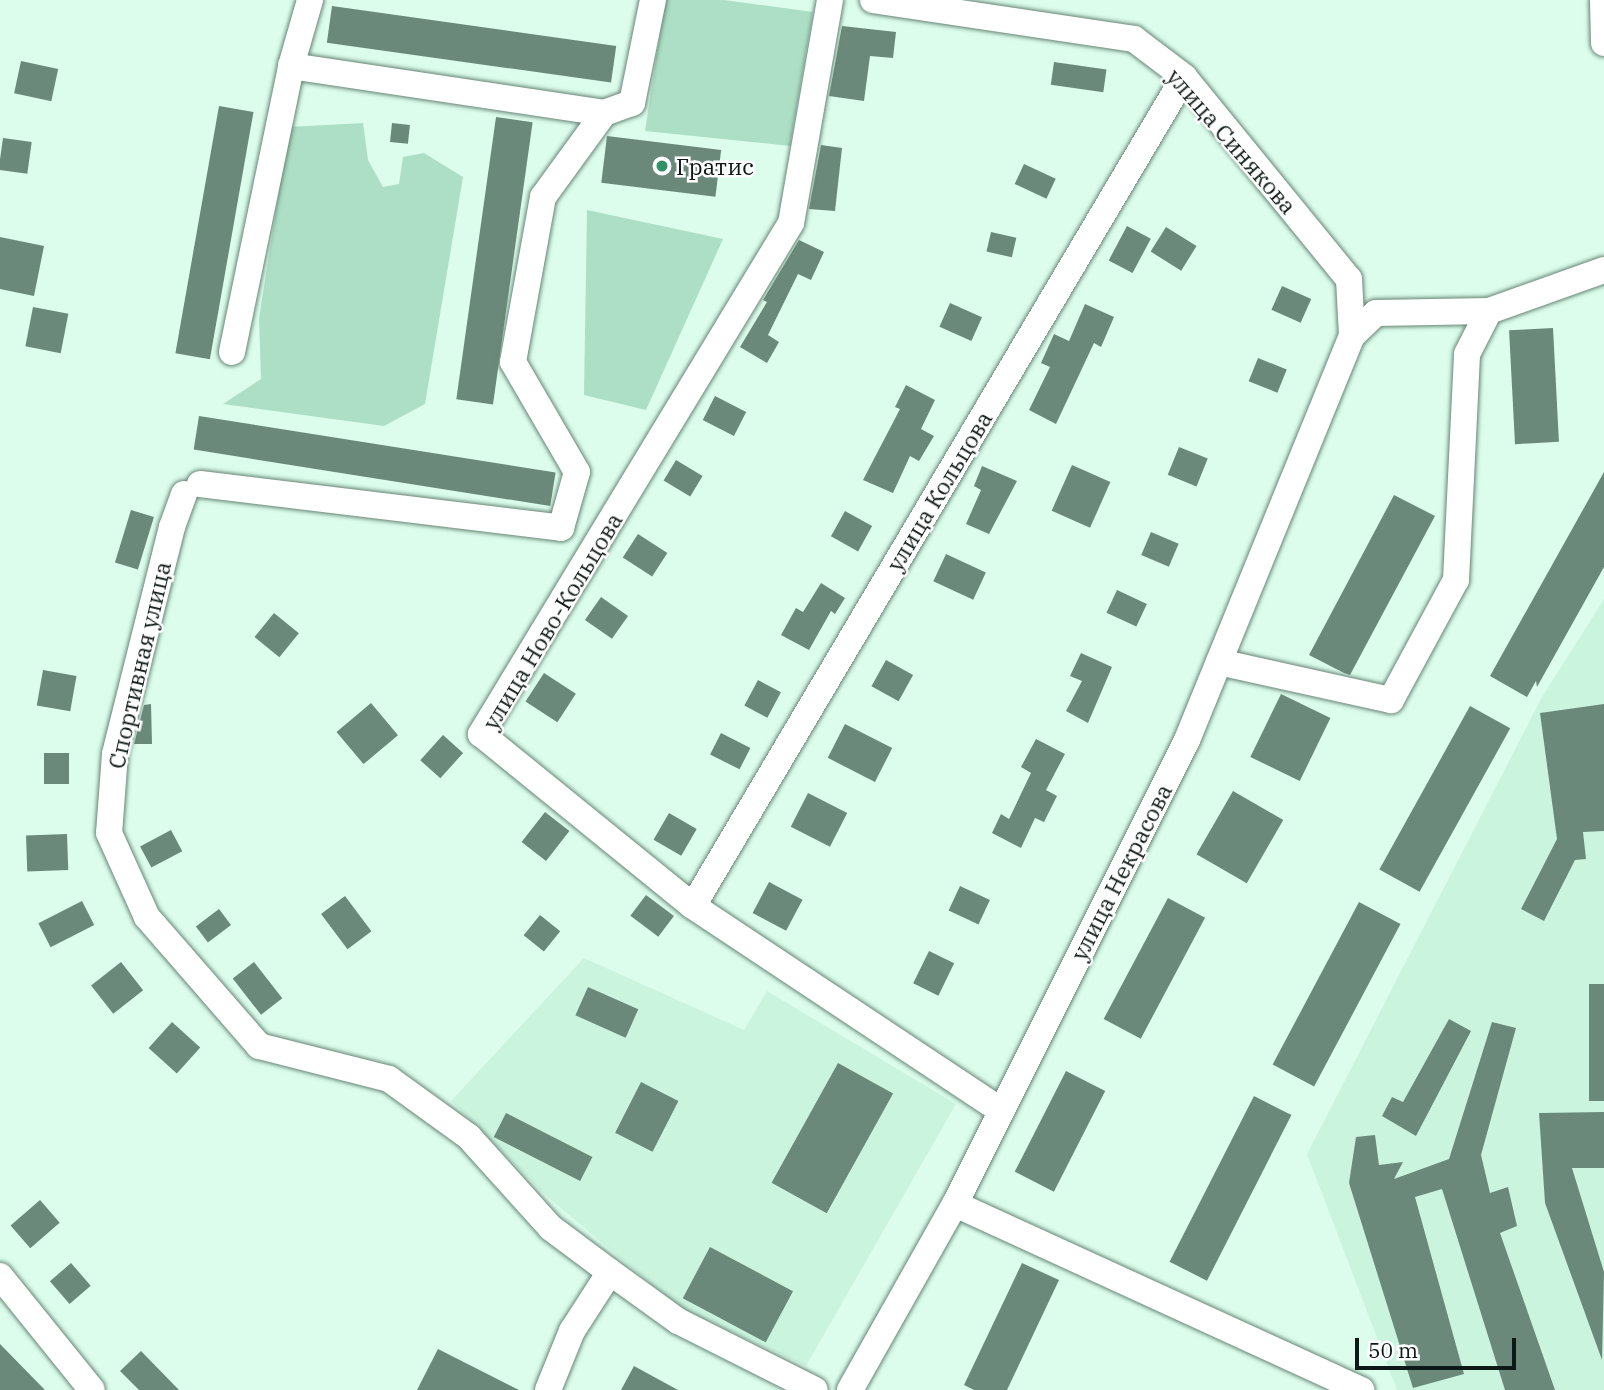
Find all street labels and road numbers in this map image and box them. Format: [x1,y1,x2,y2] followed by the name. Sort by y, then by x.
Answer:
[1161,63,1303,219] street label: улица Синякова
[880,406,998,576] street label: улица Кольцова
[476,508,628,734] street label: улица Ново-Кольцова
[102,559,176,771] street label: Спортивная улица
[1065,779,1177,965] street label: улица Некрасова

